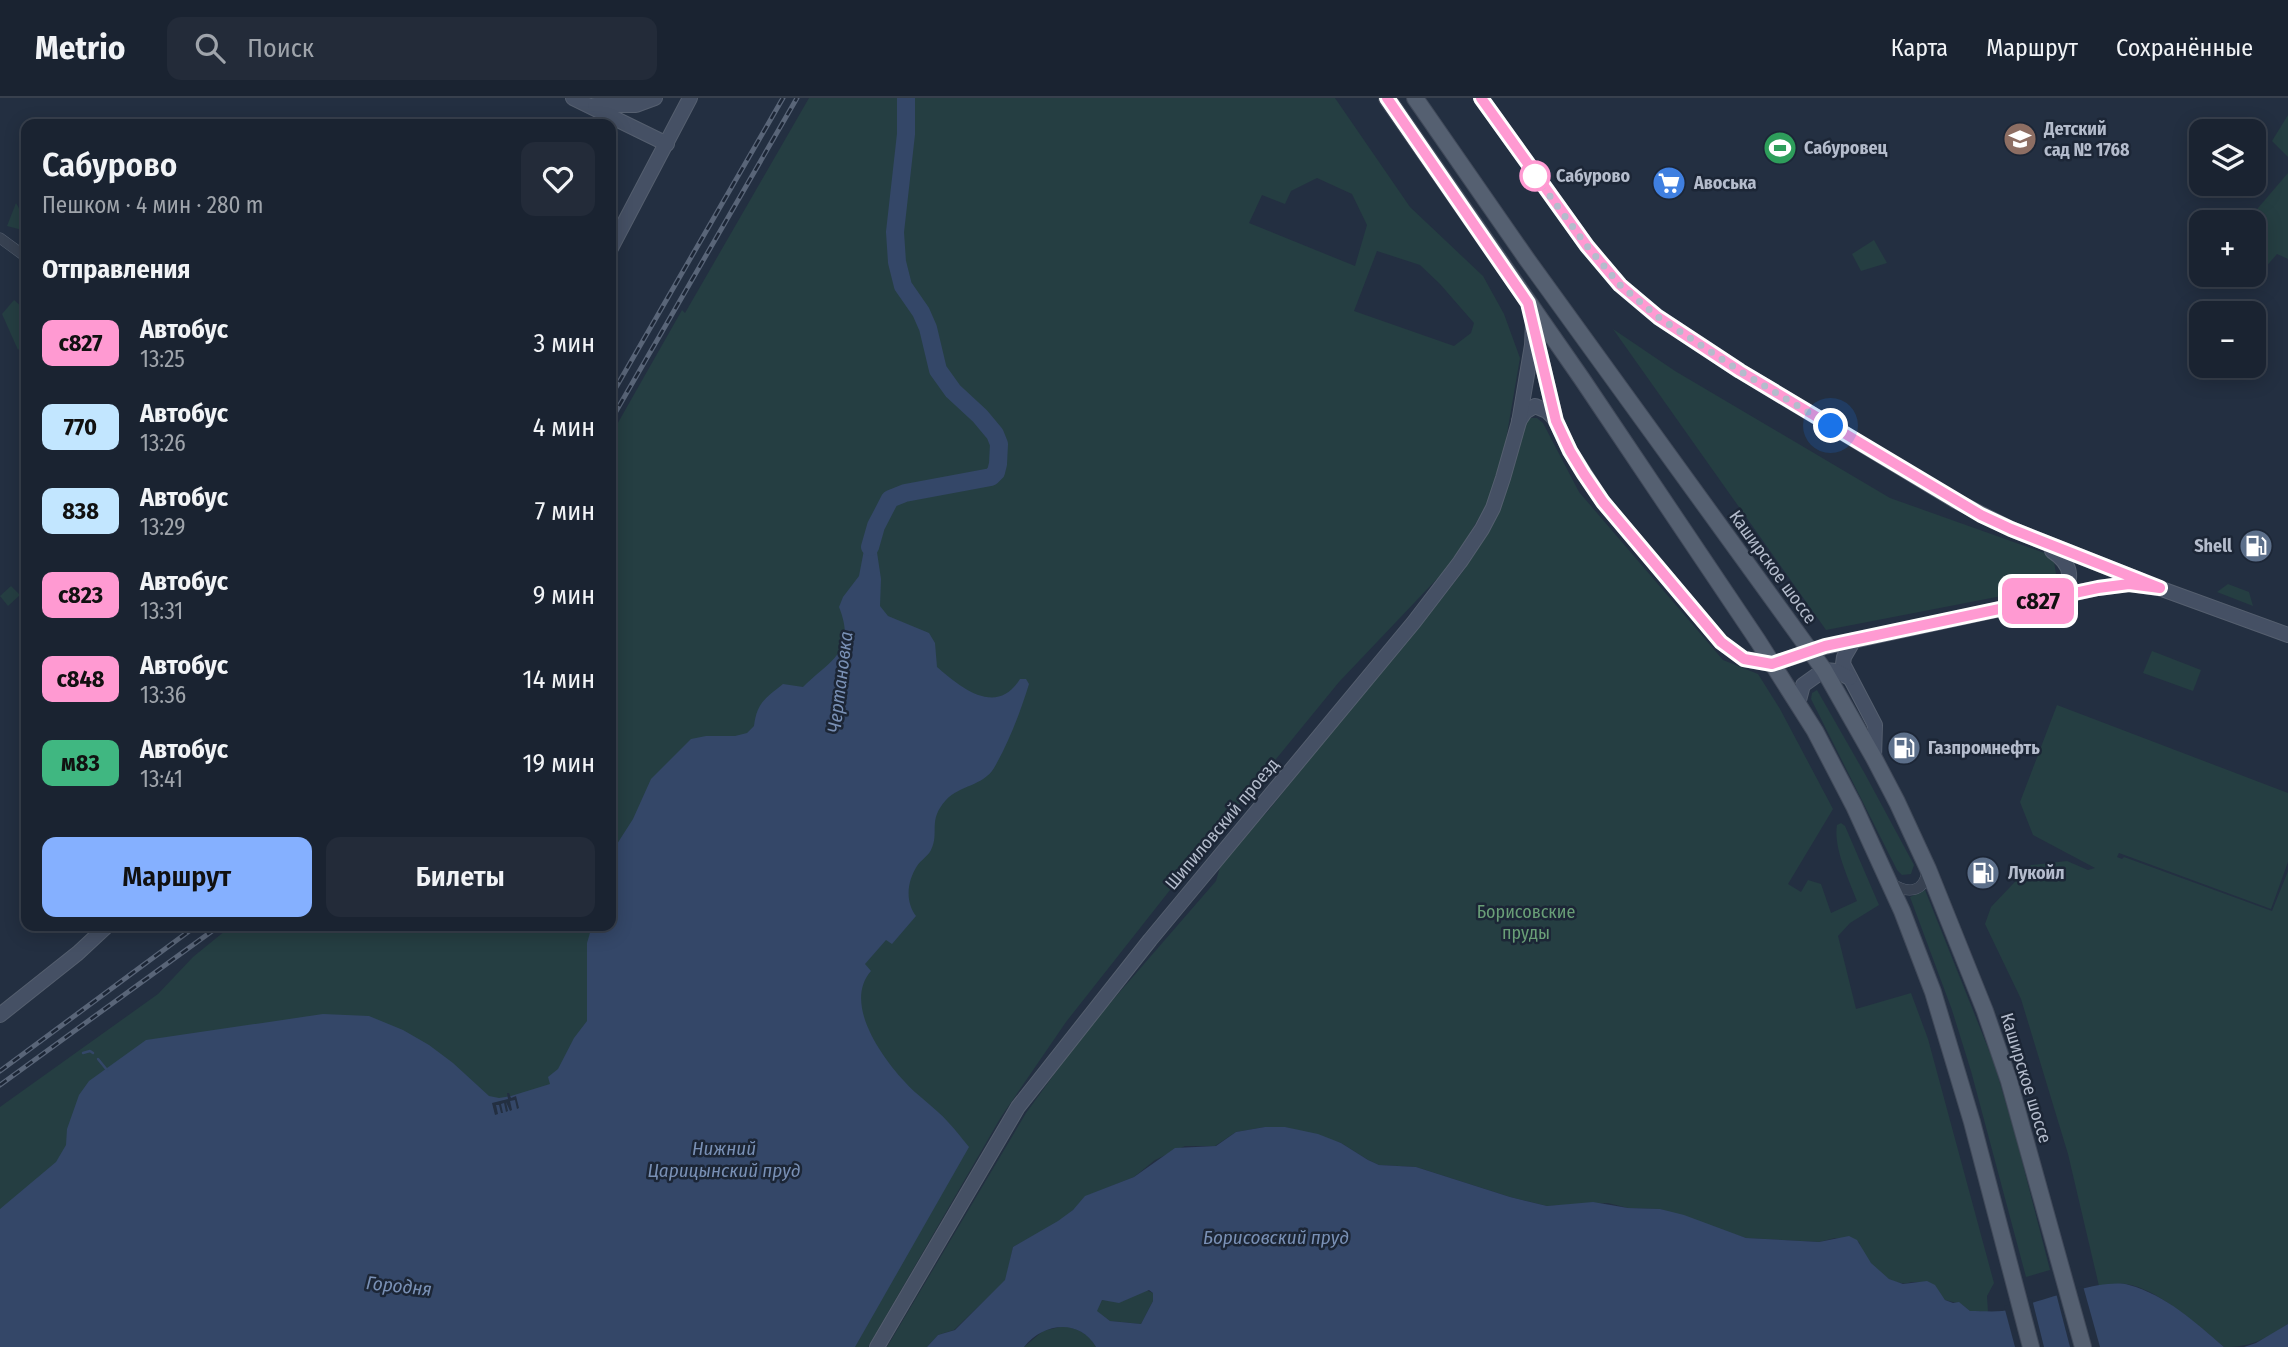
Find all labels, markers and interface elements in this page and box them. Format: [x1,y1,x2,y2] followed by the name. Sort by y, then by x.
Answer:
[167,17,657,80] search box
[35,28,125,68] text: Metrio
[191,29,229,67] icon: search
[247,33,314,64] text: Поиск
[1891,34,1948,62] text: Карта
[1986,34,2078,62] text: Маршрут
[2116,34,2253,62] text: Сохранённые
[2043,118,2130,161] place label: Детский сад № 1768
[2189,119,2266,378] map controls
[2189,119,2266,196] button: layers
[2001,120,2039,158] school or university icon: Детский сад № 1768
[1761,129,1799,167] sports icon: Сабуровец
[1804,137,1888,159] place label: Сабуровец
[521,142,595,216] button: heart
[42,145,177,185] text: Сабурово
[1520,161,1550,191] marker: Сабурово
[1650,164,1688,202] supermarket icon: Авоська
[1556,165,1630,187] place label: Сабурово
[1693,172,1756,194] place label: Авоська
[42,191,264,219] text: Пешком · 4 мин · 280 m
[2189,210,2266,287] button: +
[42,254,191,285] text: Отправления
[2189,301,2266,378] button: −
[140,314,228,345] text: Автобус
[534,328,595,359] text: 3 мин
[59,329,103,357] text: с827
[140,345,185,373] text: 13:25
[140,398,228,429] text: Автобус
[1813,408,1848,443] your location
[533,412,595,443] text: 4 мин
[64,413,97,441] text: 770
[140,429,186,457] text: 13:26
[140,482,228,513] text: Автобус
[535,496,595,527] text: 7 мин
[62,497,99,525] text: 838
[1724,506,1822,628] street label: Каширское шоссе
[140,513,185,541] text: 13:29
[2237,527,2275,565] fuel station icon: Shell
[2194,535,2232,557] place label: Shell
[140,566,228,597] text: Автобус
[1989,578,2087,624] line badge: с827
[533,580,595,611] text: 9 мин
[58,581,103,609] text: с823
[2016,587,2060,615] text: с827
[140,597,183,625] text: 13:31
[822,630,858,734] water label: Чертановка
[140,650,228,681] text: Автобус
[523,664,595,695] text: 14 мин
[57,665,104,693] text: с848
[140,681,186,709] text: 13:36
[1885,729,1923,767] fuel station icon: Газпромнефть
[140,734,228,765] text: Автобус
[1928,737,2040,759] place label: Газпромнефть
[522,748,595,779] text: 19 мин
[61,749,100,777] text: м83
[1161,754,1283,894] street label: Шипиловский проезд
[140,765,183,793] text: 13:41
[42,837,312,917] button: Маршрут
[326,837,595,917] button: Билеты
[1964,854,2002,892] fuel station icon: Лукойл
[2008,862,2065,884] place label: Лукойл
[1477,901,1575,944] park label: Борисовские пруды
[1996,1010,2056,1146] street label: Каширское шоссе
[648,1137,800,1182] water label: Нижний Царицынский пруд
[1203,1226,1349,1249] water label: Борисовский пруд
[365,1271,433,1301] water label: Городня

